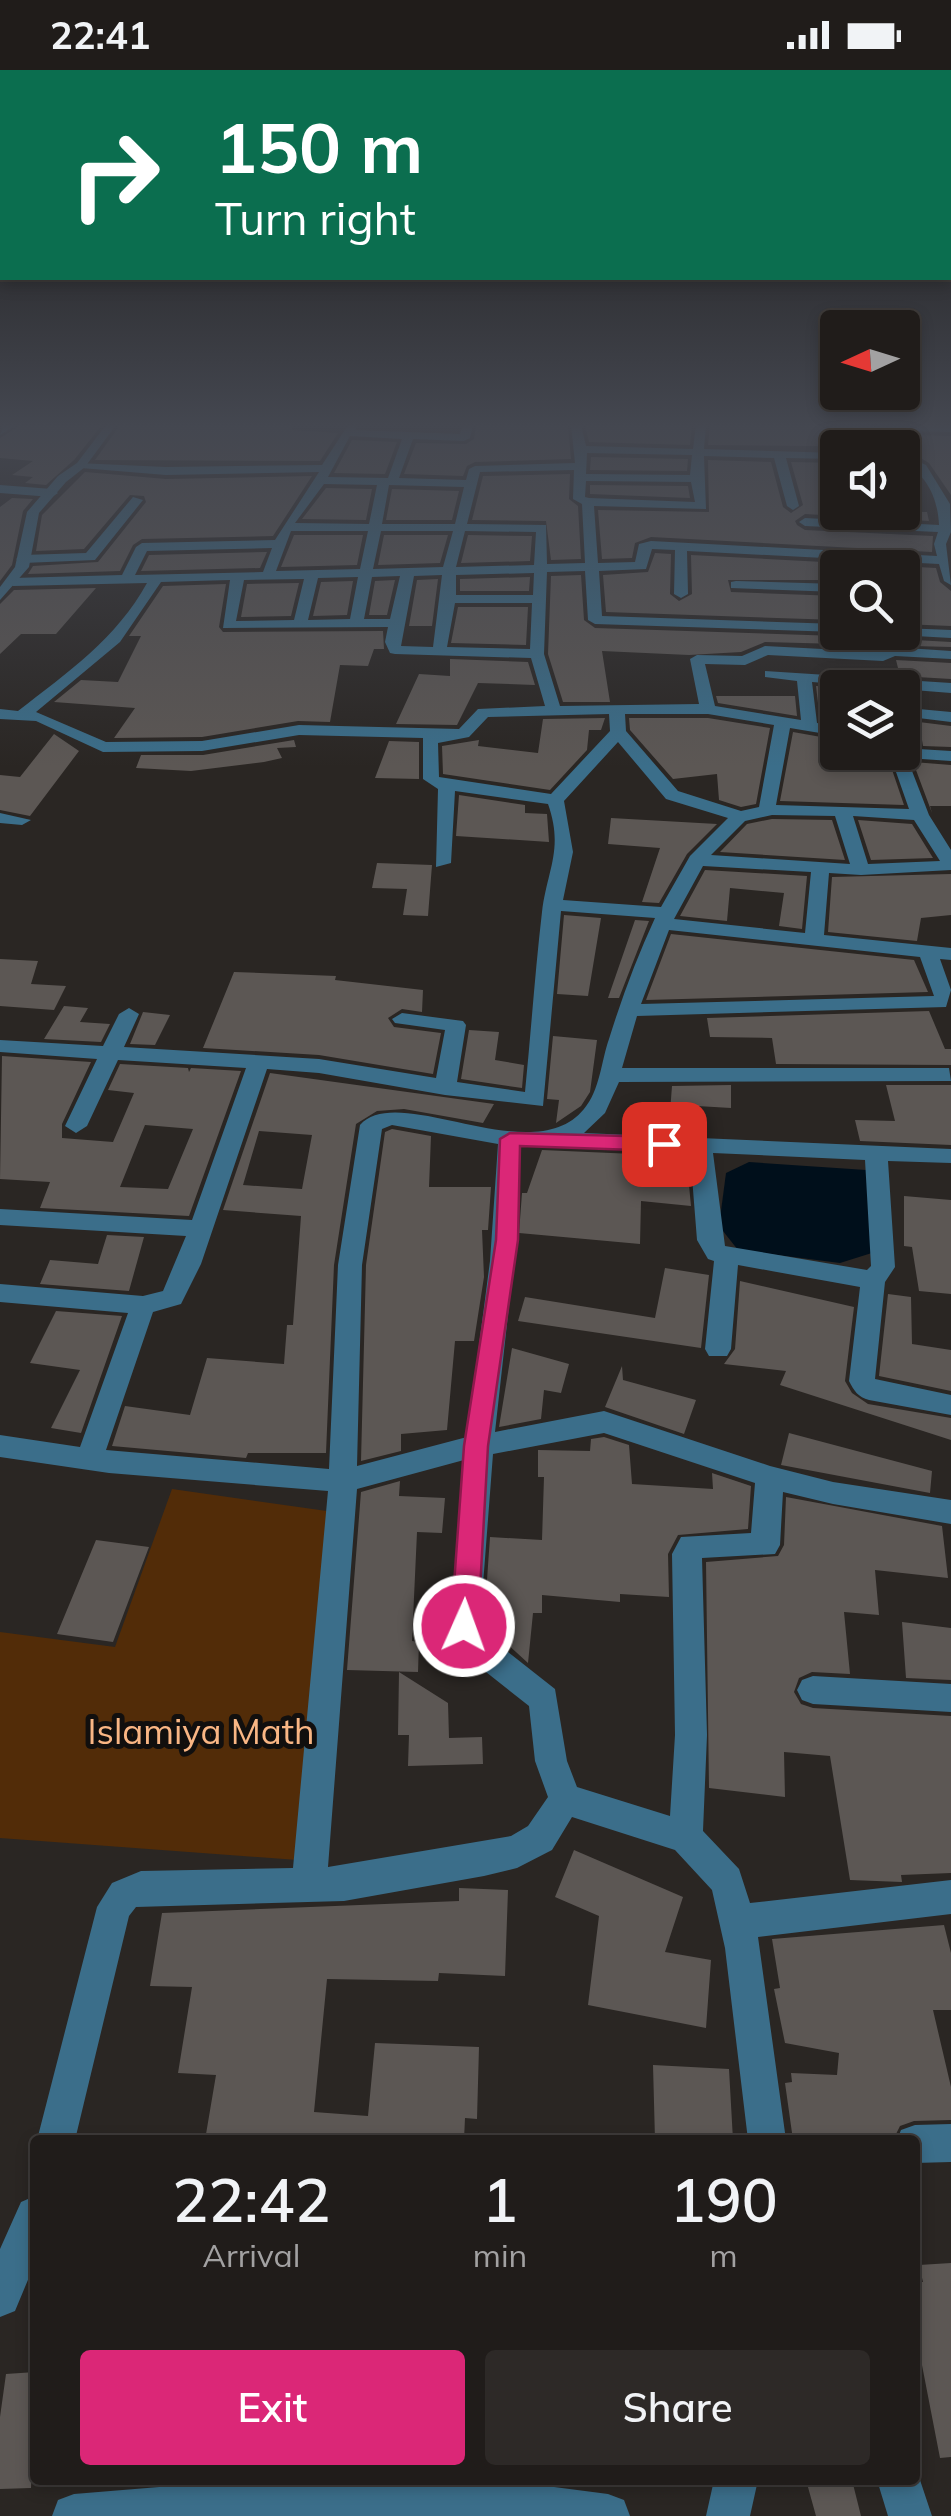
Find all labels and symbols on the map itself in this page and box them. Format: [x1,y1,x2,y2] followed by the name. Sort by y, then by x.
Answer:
[820,310,920,410] north arrow
[622,1102,707,1187] pin
[412,1574,516,1678] position arrow
[88,1709,314,1753] park label: Islamiya Math

